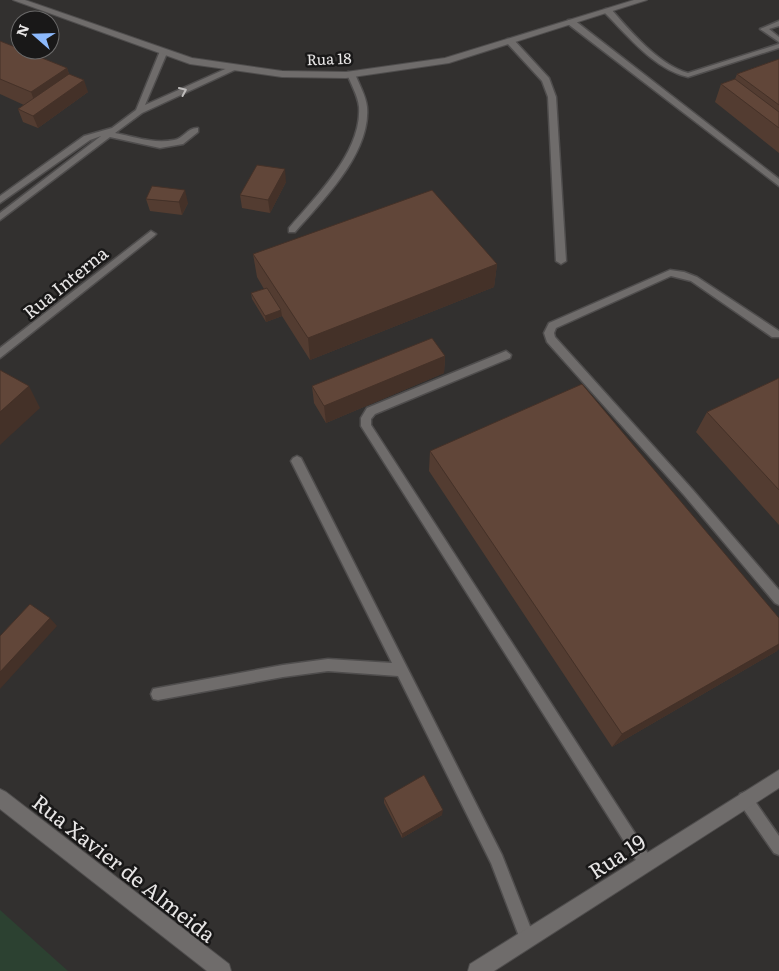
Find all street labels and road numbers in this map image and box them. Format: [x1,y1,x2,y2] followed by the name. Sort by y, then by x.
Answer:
[306,46,352,70] street label: Rua 18
[17,239,113,325] street label: Rua Interna
[27,785,224,949] street label: Rua Xavier de Almeida
[581,825,651,885] street label: Rua 19

